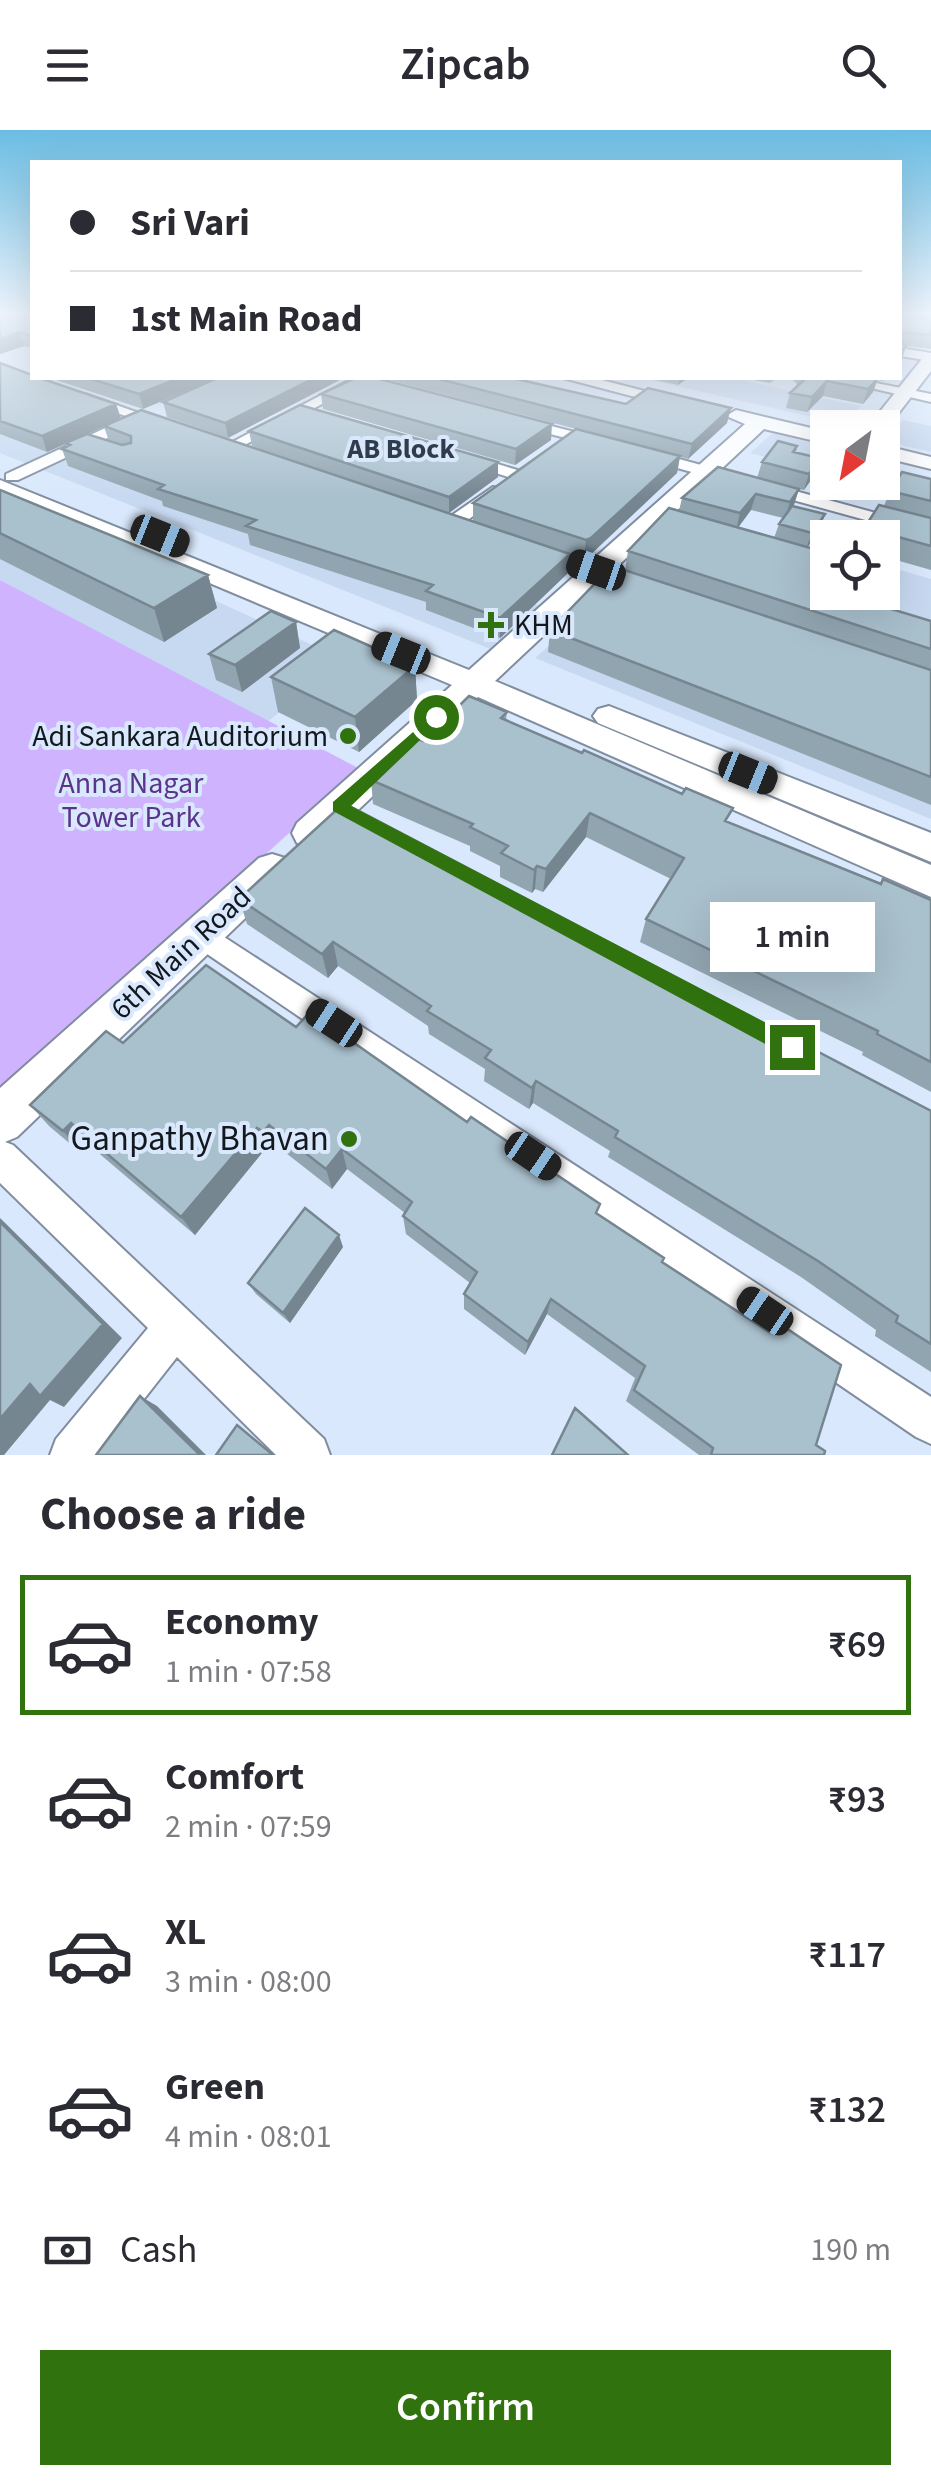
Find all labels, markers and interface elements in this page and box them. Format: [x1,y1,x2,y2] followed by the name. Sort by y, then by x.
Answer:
[400,33,531,97] text: Zipcab
[40,38,95,93] icon: menu
[836,38,891,93] icon: search
[130,196,250,250] text: Sri Vari
[130,292,362,346] text: 1st Main Road
[810,410,900,500] north arrow
[810,410,900,610] map controls
[346,429,455,469] district label: AB Block
[127,511,193,561] car
[810,520,900,610] button: locate
[563,546,629,594] car
[514,604,573,647] place label: KHM
[478,612,504,638] marker: KHM
[368,628,434,678] car
[414,695,459,740] route start
[32,715,328,758] place label: Adi Sankara Auditorium
[337,725,359,747] marker: Adi Sankara Auditorium
[715,748,781,798] car
[59,762,204,839] park label: Anna Nagar Tower Park
[101,876,261,1030] street label: 6th Main Road
[710,902,874,972] callout: 1 min
[754,914,831,960] text: 1 min
[301,994,367,1052] car
[770,1025,815,1070] route end
[71,1114,329,1164] place label: Ganpathy Bhavan
[500,1127,566,1185] car
[338,1128,360,1150] marker: Ganpathy Bhavan
[732,1282,798,1340] car
[40,1483,306,1547] text: Choose a ride
[165,1595,318,1649] text: Economy
[45,1600,135,1690] icon: car
[828,1618,886,1672] text: ₹69
[165,1649,332,1695] text: 1 min · 07:58
[165,1750,304,1804] text: Comfort
[45,1755,135,1845] icon: car
[828,1773,886,1827] text: ₹93
[165,1804,332,1850] text: 2 min · 07:59
[165,1905,206,1959] text: XL
[45,1910,135,2000] icon: car
[808,1928,886,1982] text: ₹117
[165,1959,332,2005] text: 3 min · 08:00
[165,2060,265,2114] text: Green
[45,2065,135,2155] icon: car
[808,2083,886,2137] text: ₹132
[165,2114,332,2160] text: 4 min · 08:01
[40,2223,95,2278] icon: cash
[120,2223,197,2277] text: Cash
[810,2227,891,2273] text: 190 m
[40,2350,891,2465] button: Confirm

